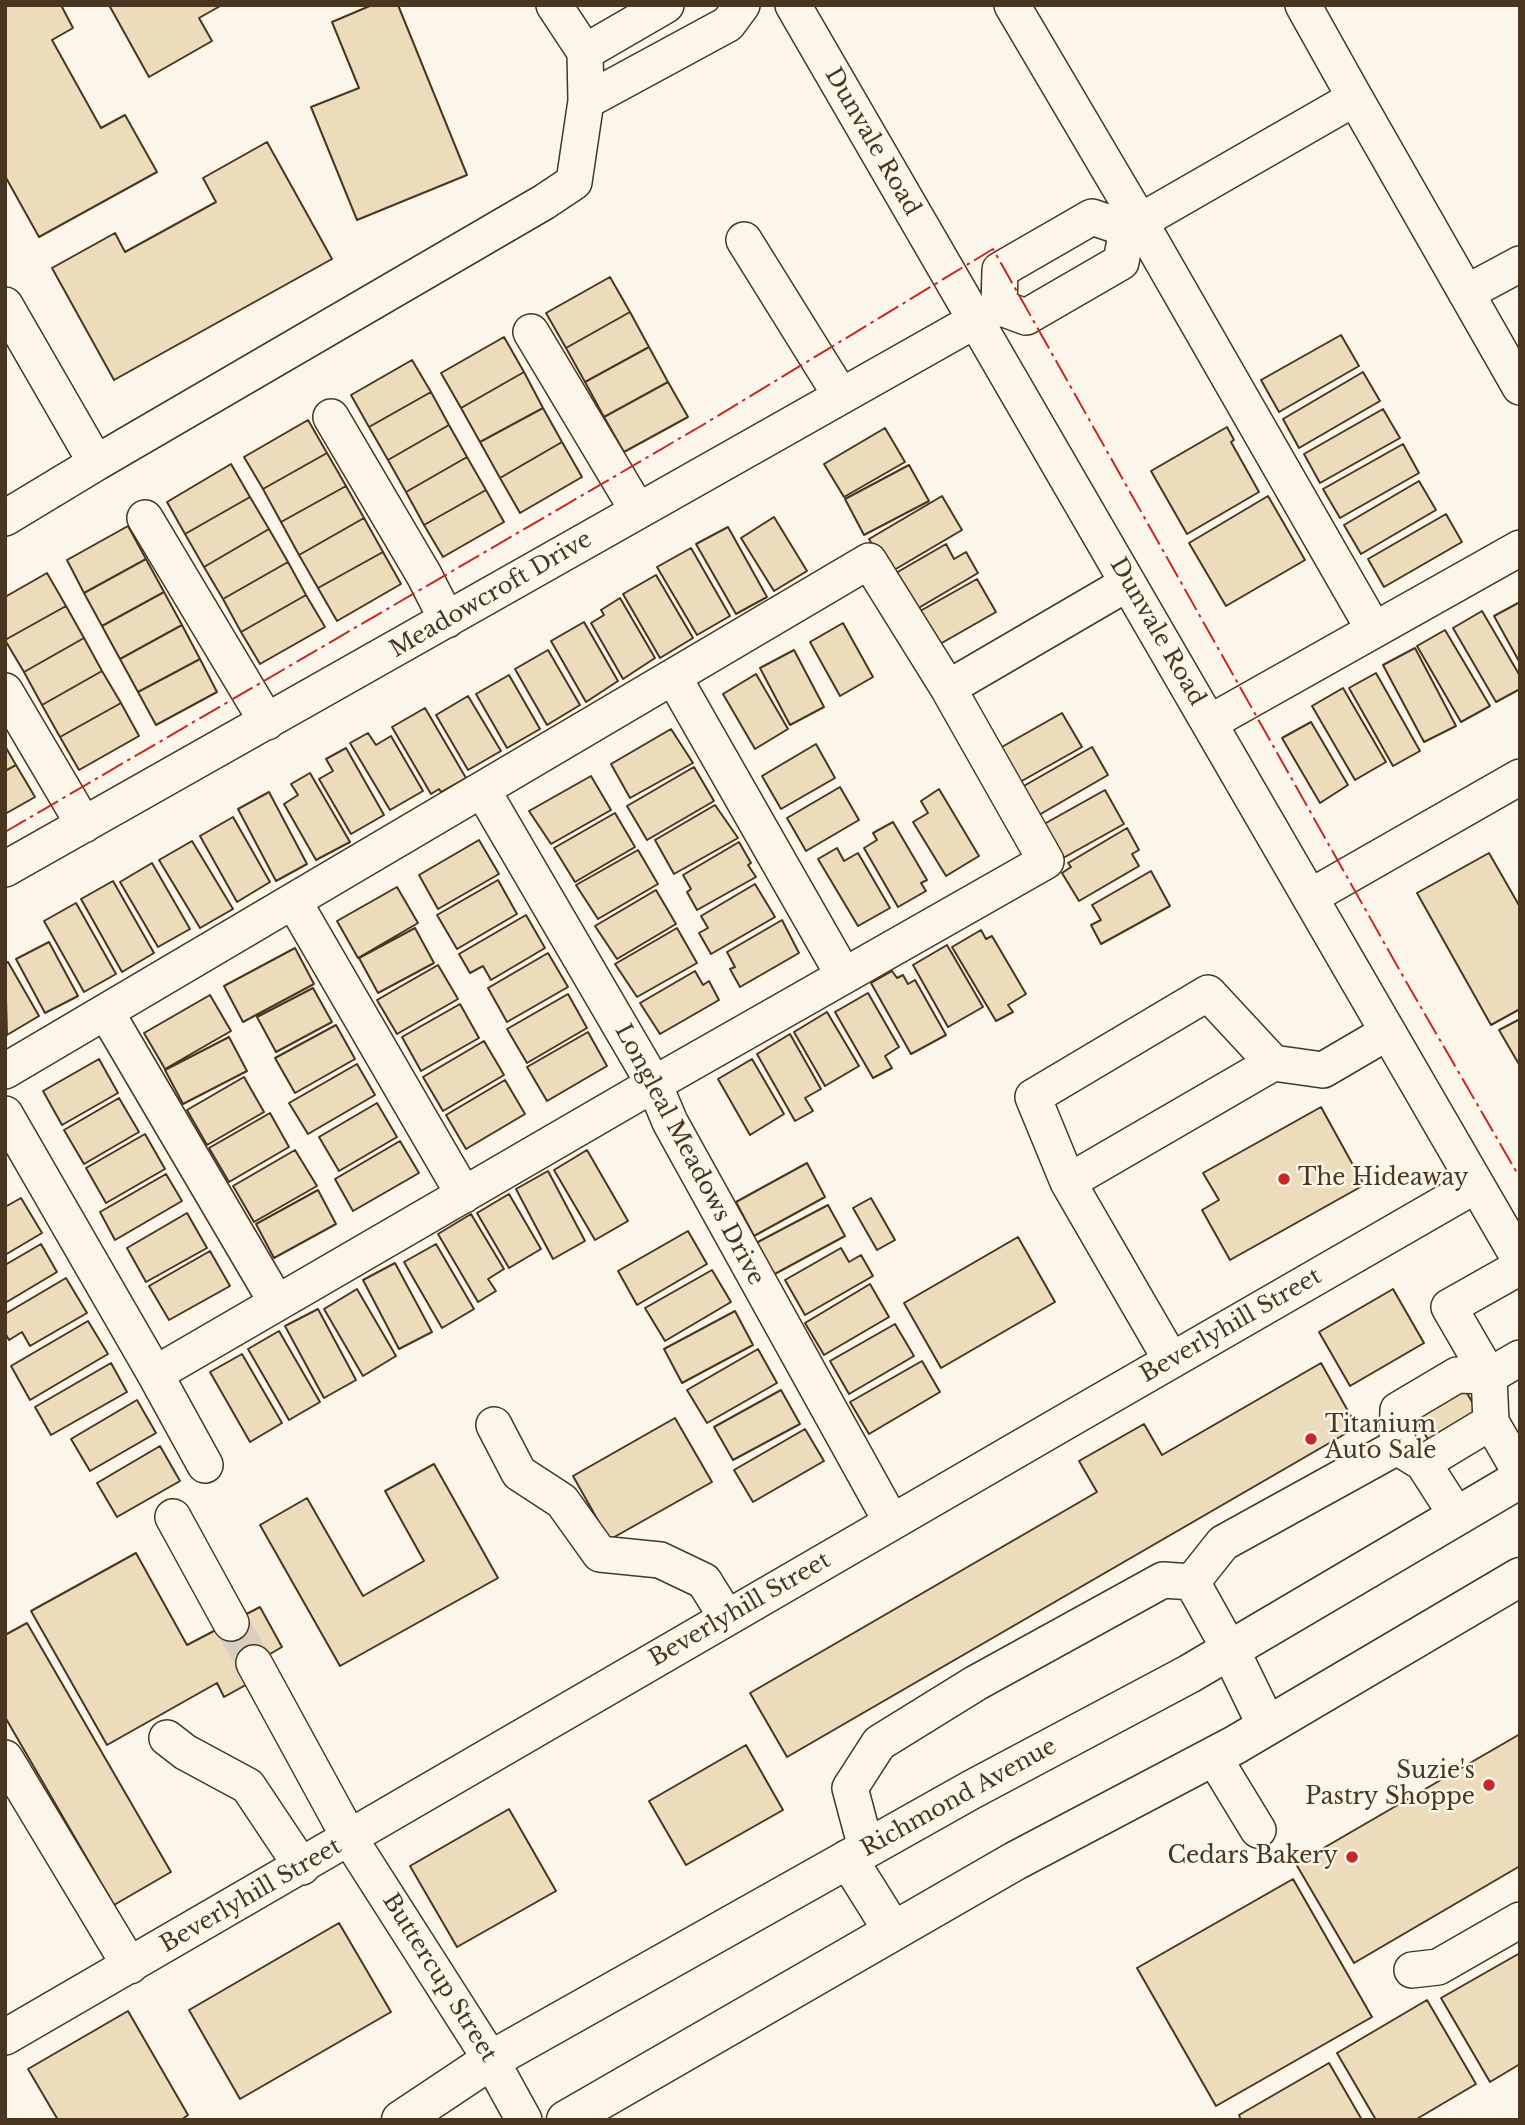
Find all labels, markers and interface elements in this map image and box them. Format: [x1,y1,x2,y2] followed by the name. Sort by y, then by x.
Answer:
[819,63,925,221] street label: Dunvale Road
[385,526,597,664] street label: Meadowcroft Drive
[1104,553,1210,711] street label: Dunvale Road
[608,1020,770,1290] street label: Longleal Meadows Drive
[1298,1165,1468,1193] place label: The Hideaway
[1276,1171,1292,1187] marker: The Hideaway
[1136,1263,1326,1389] street label: Beverlyhill Street
[1325,1412,1436,1466] place label: Titanium Auto Sale
[1303,1431,1319,1447] marker: Titanium Auto Sale
[645,1547,835,1673] street label: Beverlyhill Street
[856,1733,1062,1863] street label: Richmond Avenue
[1305,1758,1475,1812] place label: Suzie's Pastry Shoppe
[1481,1777,1497,1793] marker: Suzie's Pastry Shoppe
[156,1833,346,1959] street label: Beverlyhill Street
[1168,1843,1338,1871] place label: Cedars Bakery
[1344,1849,1360,1865] marker: Cedars Bakery
[376,1889,502,2067] street label: Buttercup Street

